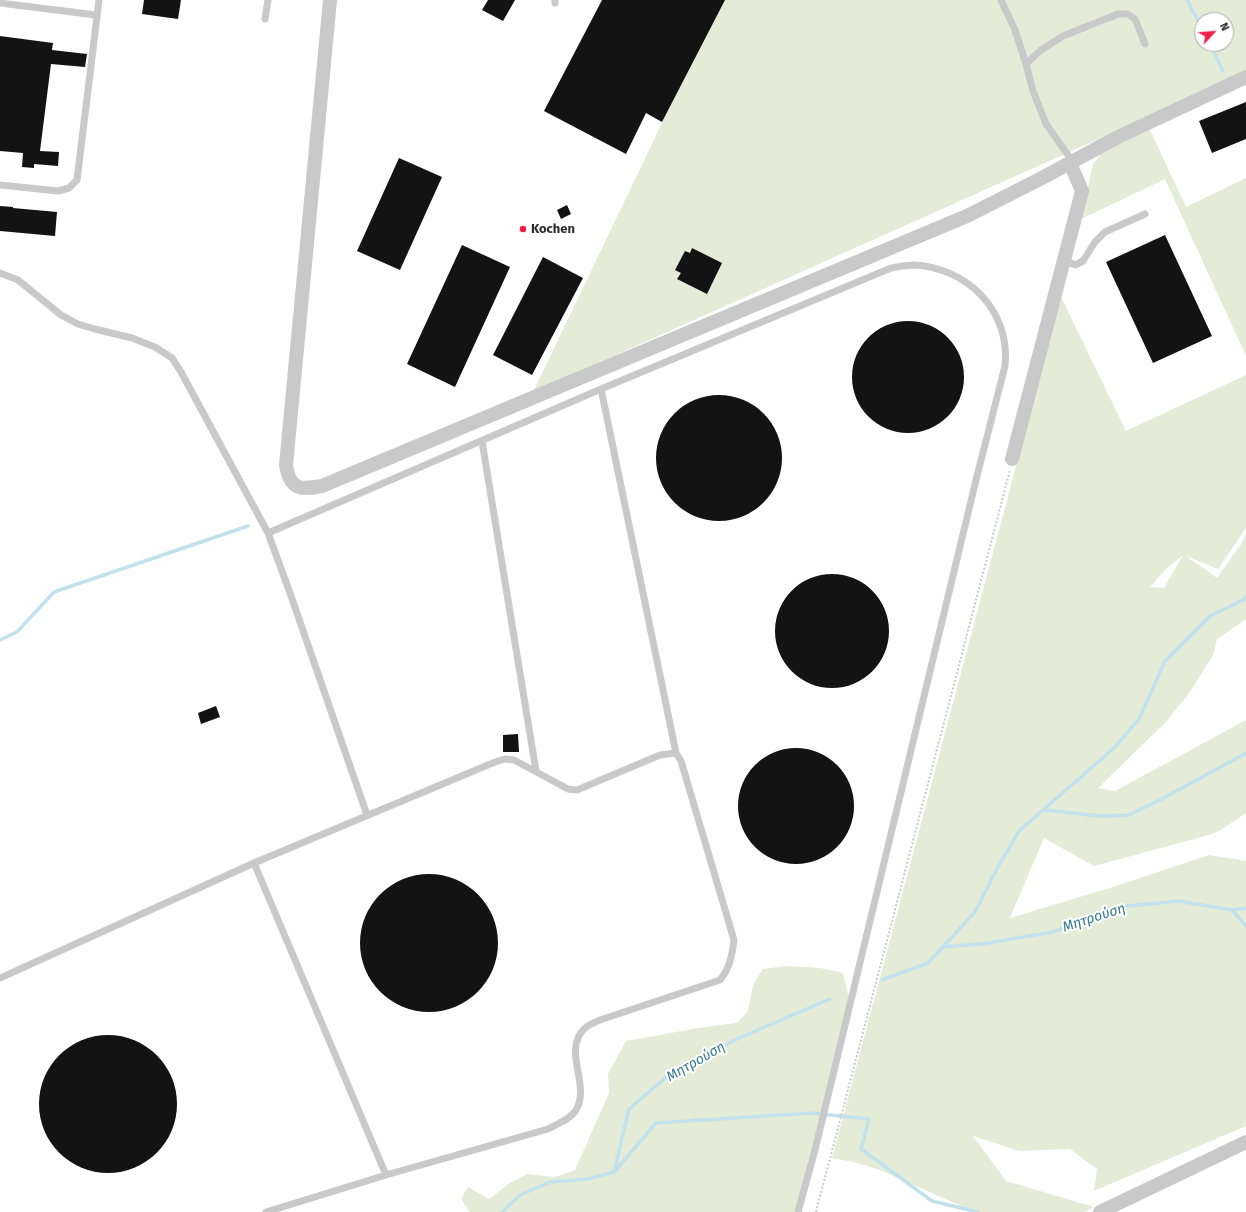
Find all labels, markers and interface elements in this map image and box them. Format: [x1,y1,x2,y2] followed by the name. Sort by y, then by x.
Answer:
[1194,12,1234,52] north arrow
[1217,21,1232,33] text: N
[531,221,575,237] place label: Kochen
[518,224,528,234] marker: Kochen
[1060,900,1128,936] water label: Μητρούση
[664,1038,728,1086] water label: Μητρούση

